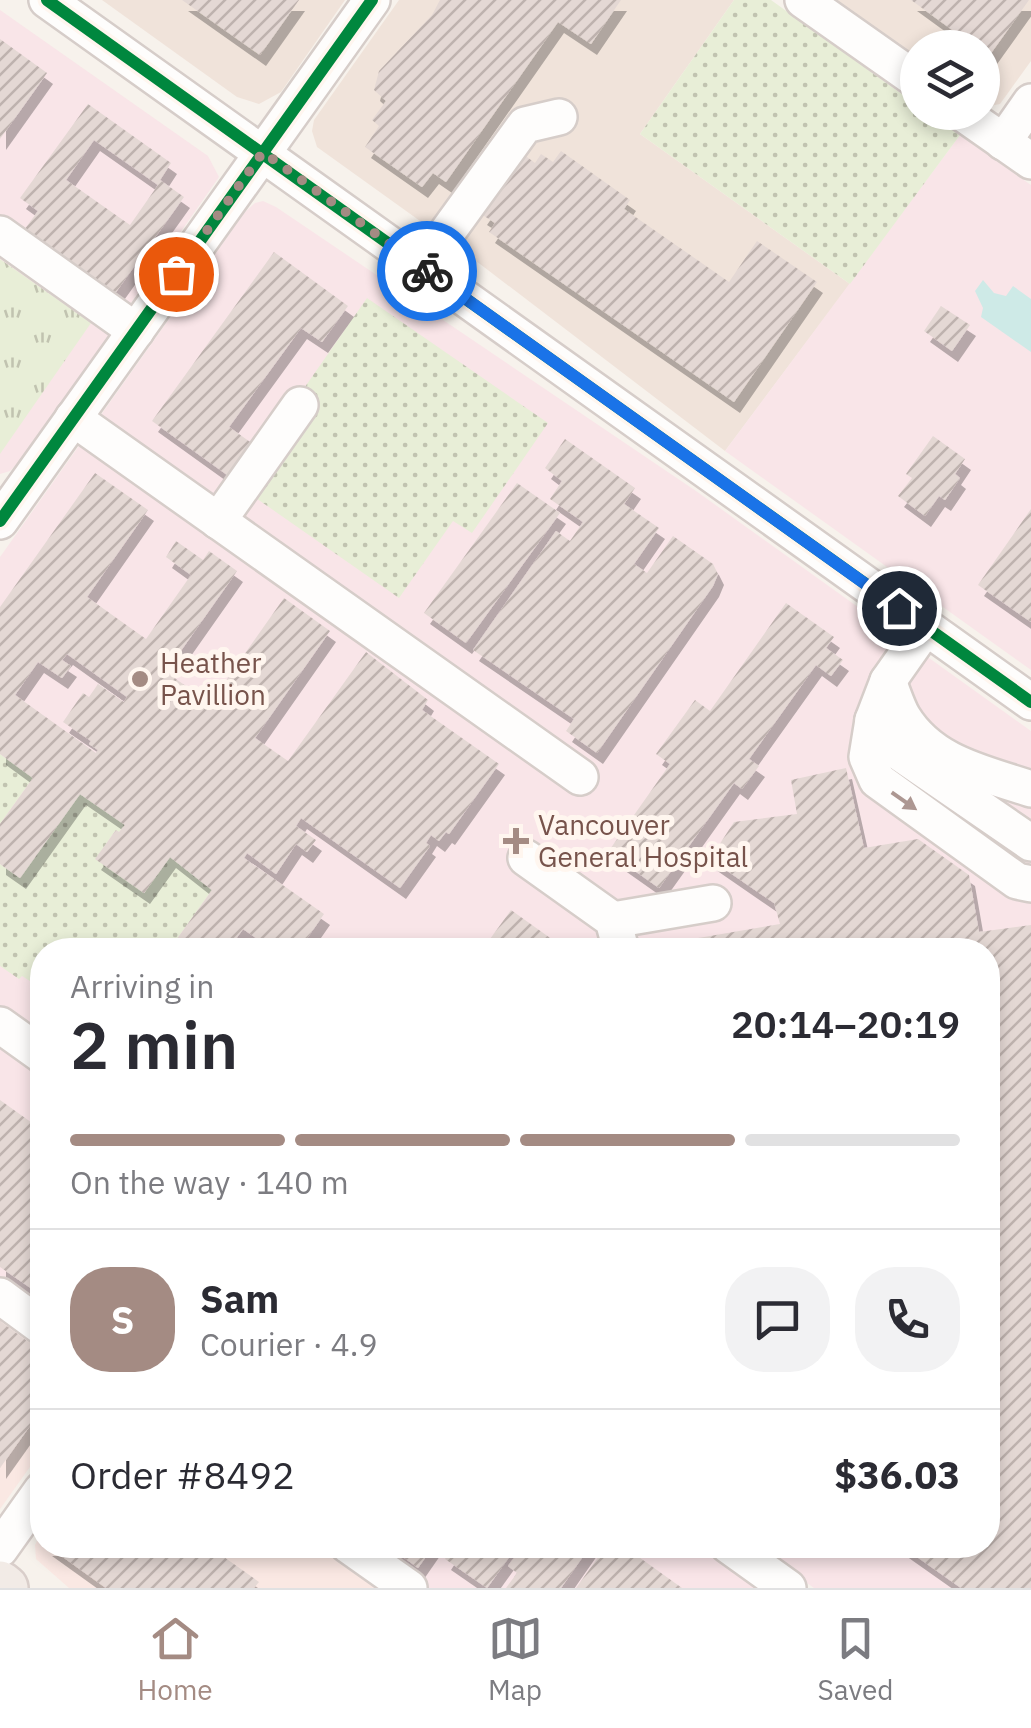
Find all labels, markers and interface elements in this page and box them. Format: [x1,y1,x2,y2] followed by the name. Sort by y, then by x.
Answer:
[900,30,1000,130] map controls
[900,30,1000,130] button: layers
[377,221,477,321] courier
[134,232,219,317] pin
[400,244,455,299] icon: bike
[149,247,204,302] icon: bag
[857,566,942,651] pin
[872,581,927,636] icon: home
[160,644,266,713] place label: Heather Pavillion
[129,668,151,690] marker: Heather Pavillion
[890,791,917,810] one-way arrow
[538,806,748,875] place label: Vancouver General Hospital
[503,828,529,854] marker: Vancouver General Hospital
[70,965,215,1007] text: Arriving in
[731,999,960,1048] text: 20:14–20:19
[70,1002,238,1087] text: 2 min
[70,1161,349,1203] text: On the way · 140 m
[725,1267,830,1372] button: chat
[855,1267,960,1372] button: phone
[200,1274,279,1323] text: Sam
[111,1295,134,1344] text: S
[200,1323,378,1365] text: Courier · 4.9
[70,1450,295,1499] text: Order #8492
[834,1450,960,1499] text: $36.03
[137,1611,213,1708] tab: Home
[488,1611,543,1708] tab: Map
[817,1611,894,1708] tab: Saved

